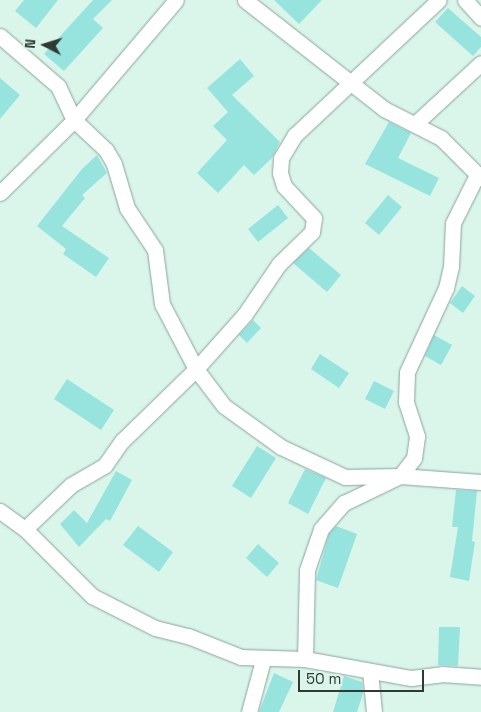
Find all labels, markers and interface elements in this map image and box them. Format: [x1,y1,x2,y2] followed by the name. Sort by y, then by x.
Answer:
[20,20,70,70] north arrow
[21,38,39,49] text: N
[301,660,427,692] scale bar
[306,669,341,688] text: 50 m

